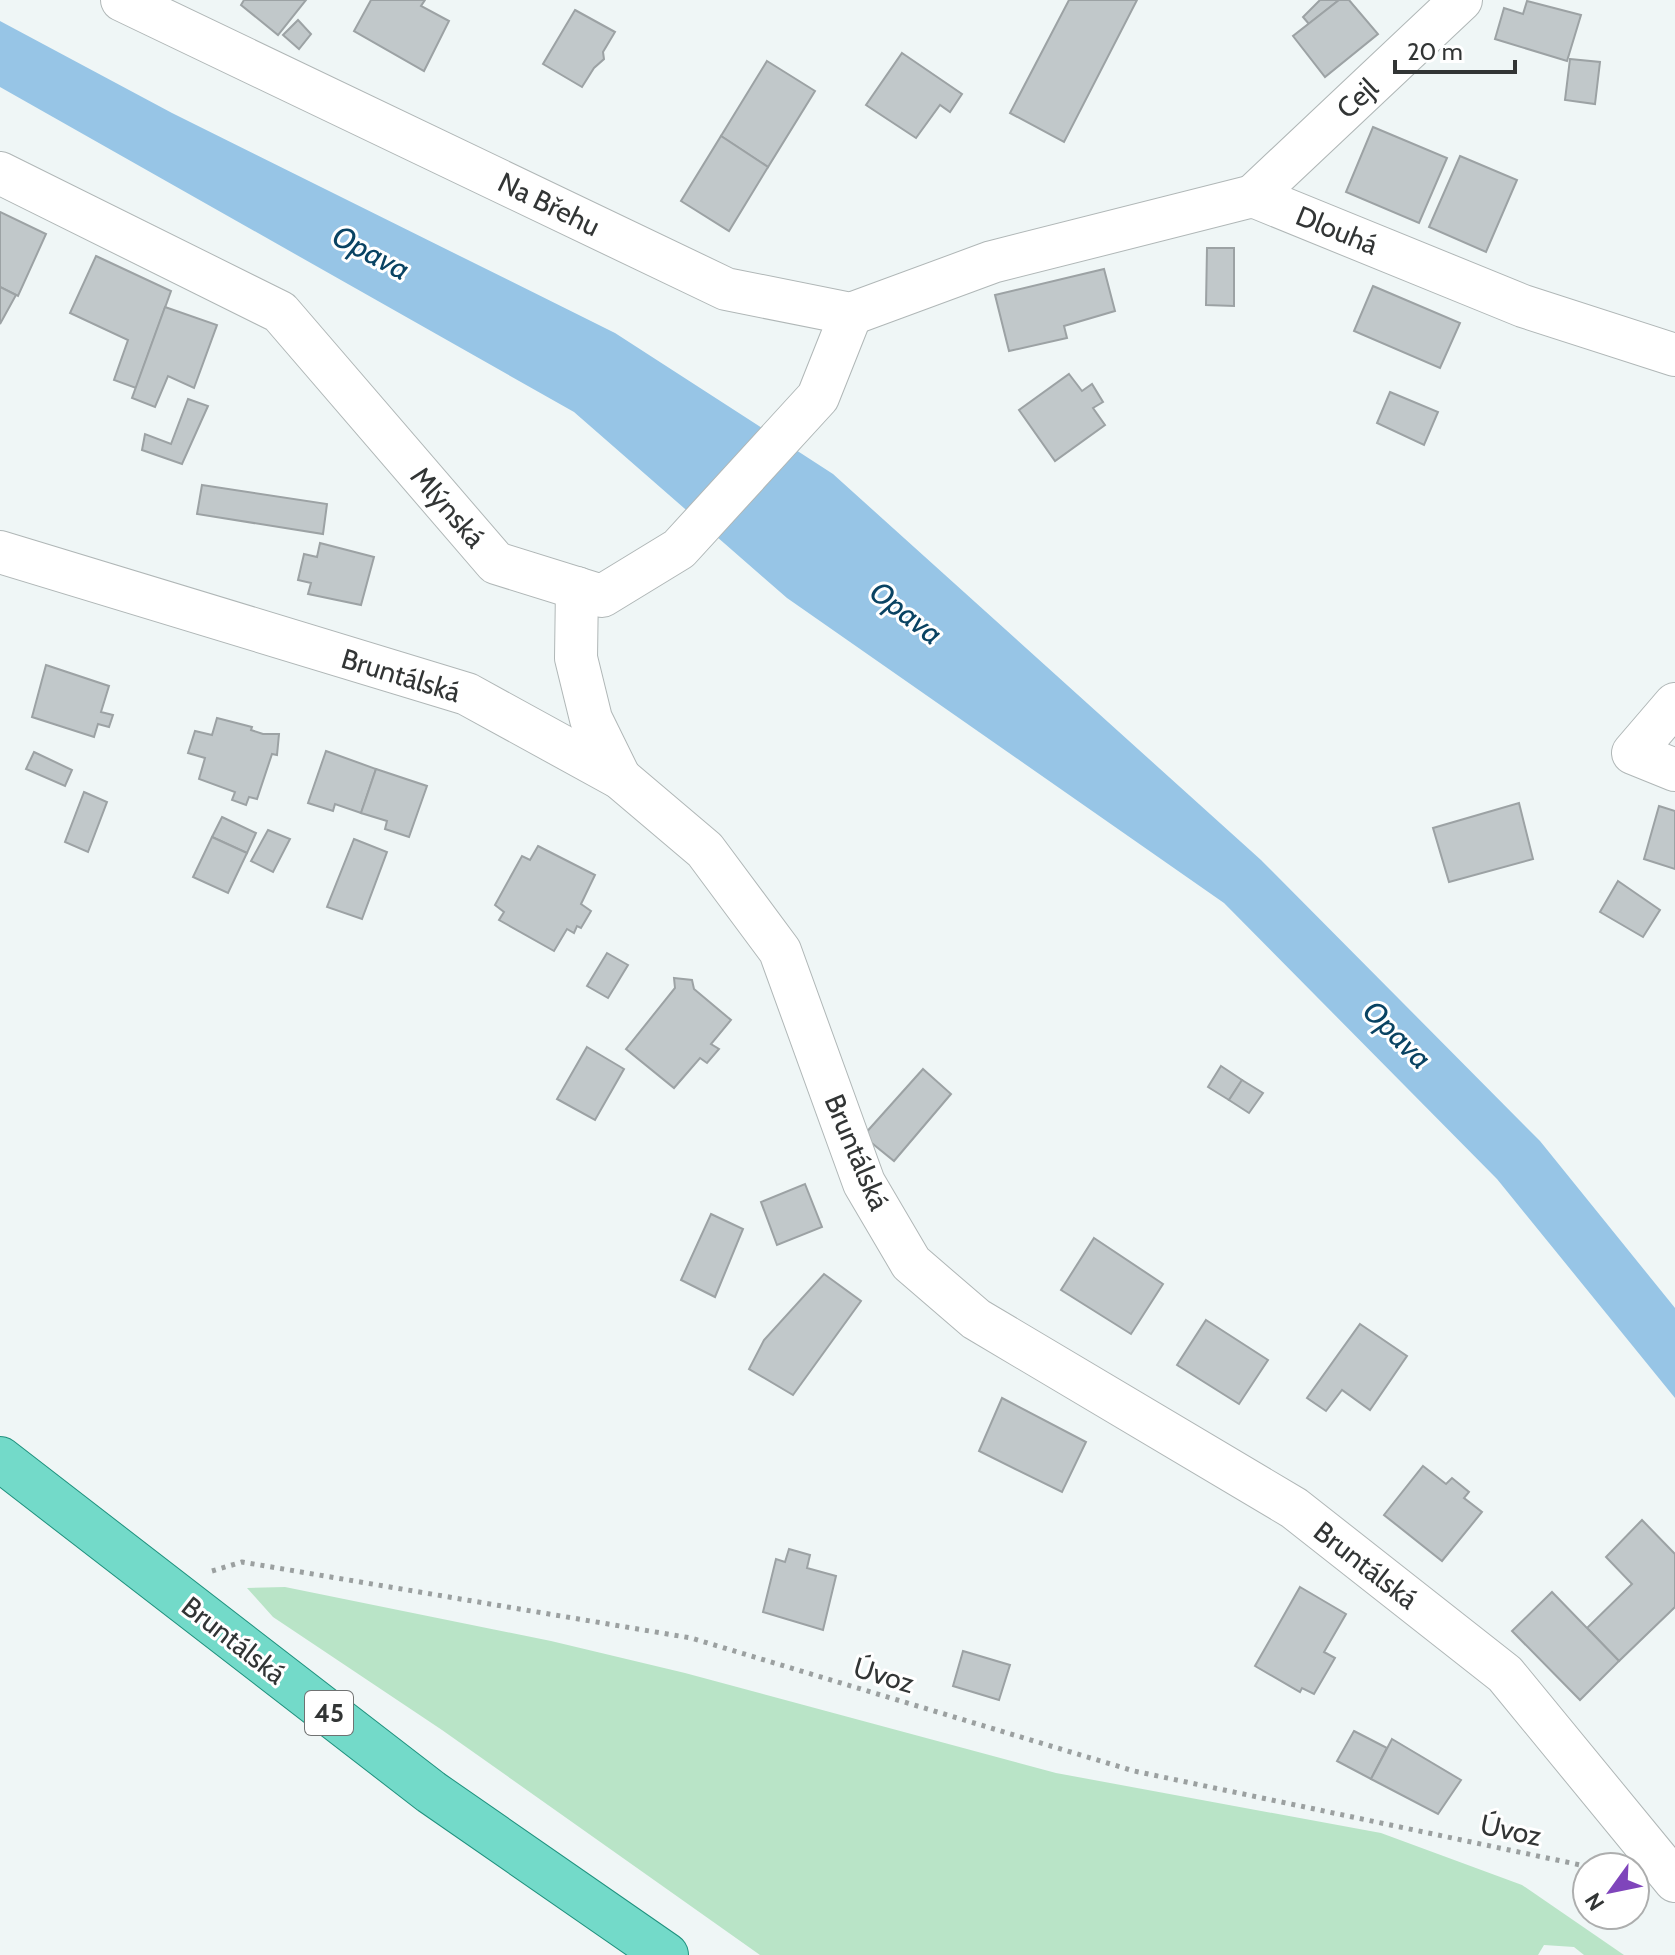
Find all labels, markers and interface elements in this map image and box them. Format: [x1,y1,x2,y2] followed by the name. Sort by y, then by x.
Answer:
[1395,24,1515,74] scale bar
[1407,37,1463,66] text: 20 m
[1329,70,1385,125] street label: Cejl
[493,165,605,243] street label: Na Břehu
[1291,198,1383,262] street label: Dlouhá
[326,217,416,288] water label: Opava
[404,460,493,555] street label: Mlýnská
[863,573,950,652] water label: Opava
[337,641,465,709] street label: Bruntálská
[1355,993,1439,1077] water label: Opava
[817,1089,897,1215] street label: Bruntálská
[1307,1514,1425,1616] street label: Bruntálská
[175,1589,293,1691] street label: Bruntálská
[849,1650,919,1700] street label: Úvoz
[305,1691,353,1735] road number: 45
[1477,1807,1545,1853] street label: Úvoz
[1571,1851,1651,1931] north arrow
[1579,1888,1610,1915] text: N

